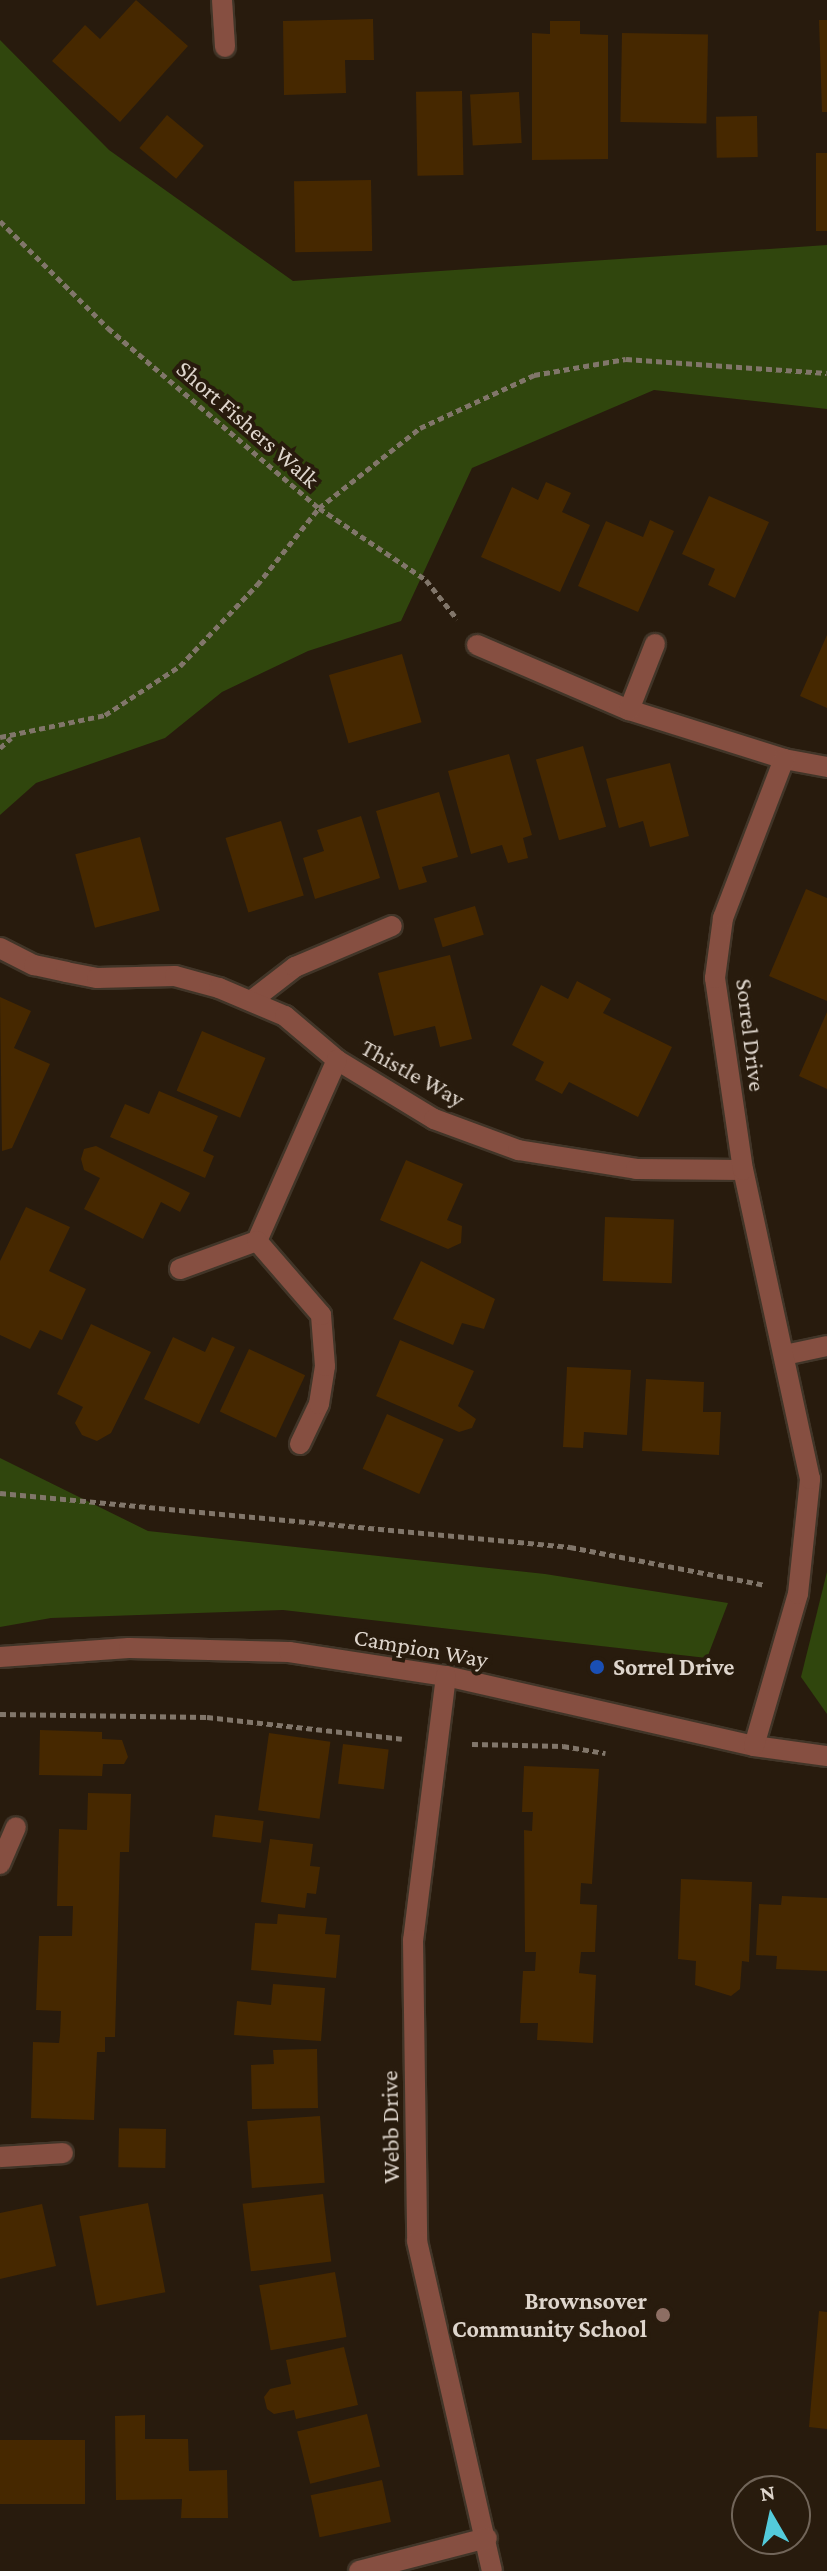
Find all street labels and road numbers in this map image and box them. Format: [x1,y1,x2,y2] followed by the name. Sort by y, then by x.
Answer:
[171,354,325,494] street label: Short Fishers Walk
[730,977,772,1093] street label: Sorrel Drive
[356,1033,470,1113] street label: Thistle Way
[352,1622,490,1674] street label: Campion Way
[375,2070,405,2184] street label: Webb Drive

